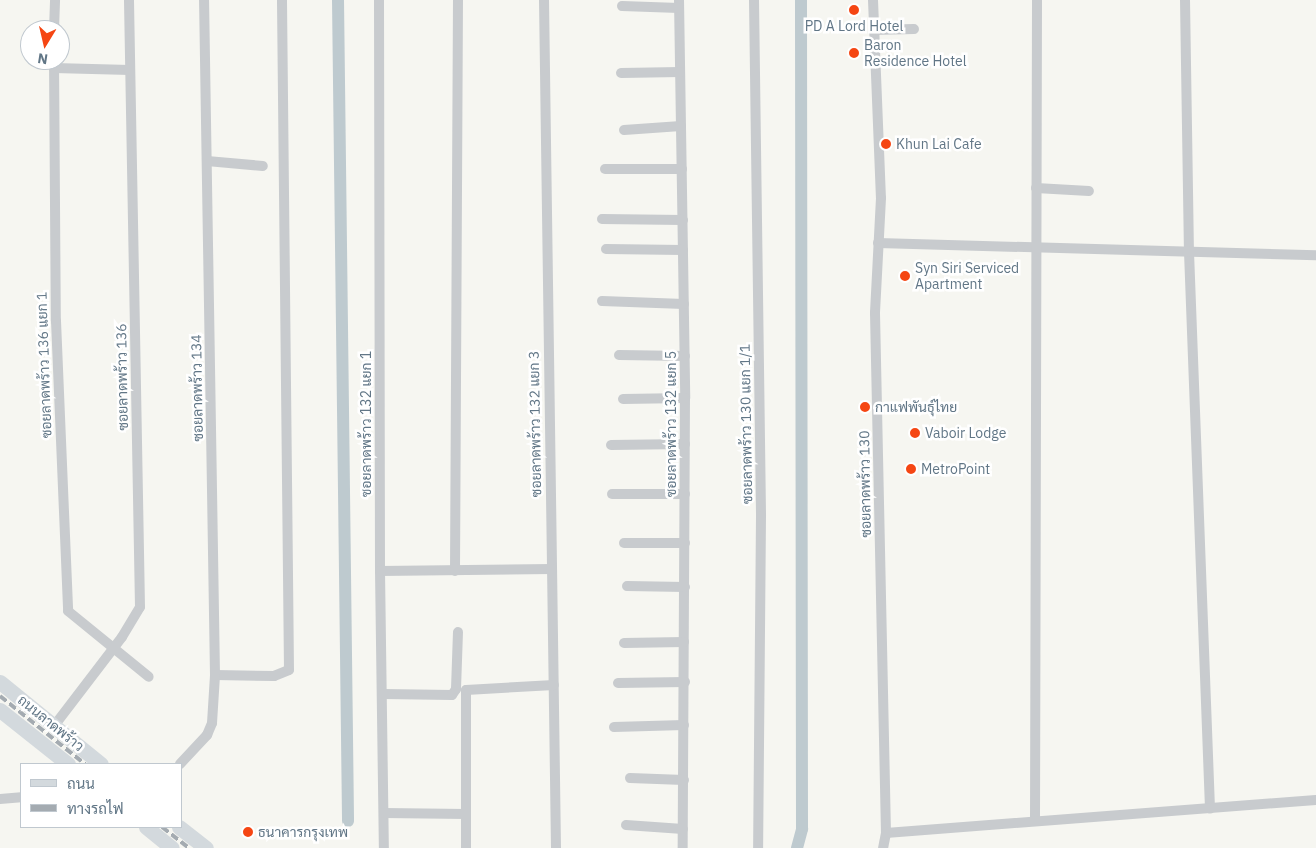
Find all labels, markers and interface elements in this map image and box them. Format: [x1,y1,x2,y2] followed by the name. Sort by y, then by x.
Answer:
[848,4,860,16] marker: PD A Lord Hotel
[805,18,903,34] place label: PD A Lord Hotel
[20,20,70,70] north arrow
[864,37,967,70] place label: Baron Residence Hotel
[848,47,860,59] marker: Baron Residence Hotel
[36,49,49,69] text: N
[896,136,982,152] place label: Khun Lai Cafe
[880,138,892,150] marker: Khun Lai Cafe
[915,260,1019,292] place label: Syn Siri Serviced Apartment
[899,270,911,282] marker: Syn Siri Serviced Apartment
[33,291,55,439] street label: ซอยลาดพร้าว 136 แยก 1
[113,323,131,431] street label: ซอยลาดพร้าว 136
[188,334,206,442] street label: ซอยลาดพร้าว 134
[736,344,756,504] street label: ซอยลาดพร้าว 130 แยก 1/1
[358,351,374,497] street label: ซอยลาดพร้าว 132 แยก 1
[525,351,545,497] street label: ซอยลาดพร้าว 132 แยก 3
[663,351,679,497] street label: ซอยลาดพร้าว 132 แยก 5
[875,399,957,415] place label: กาแฟพันธุ์ไทย
[859,401,871,413] marker: กาแฟพันธุ์ไทย
[925,425,1006,441] place label: Vaboir Lodge
[909,427,921,439] marker: Vaboir Lodge
[856,430,874,538] street label: ซอยลาดพร้าว 130
[921,461,990,477] place label: MetroPoint
[905,463,917,475] marker: MetroPoint
[15,691,87,755] street label: ถนนลาดพร้าว
[20,763,182,828] legend
[67,774,95,793] text: ถนน
[67,799,124,818] text: ทางรถไฟ
[258,824,348,840] place label: ธนาคารกรุงเทพ
[242,826,254,838] marker: ธนาคารกรุงเทพ

